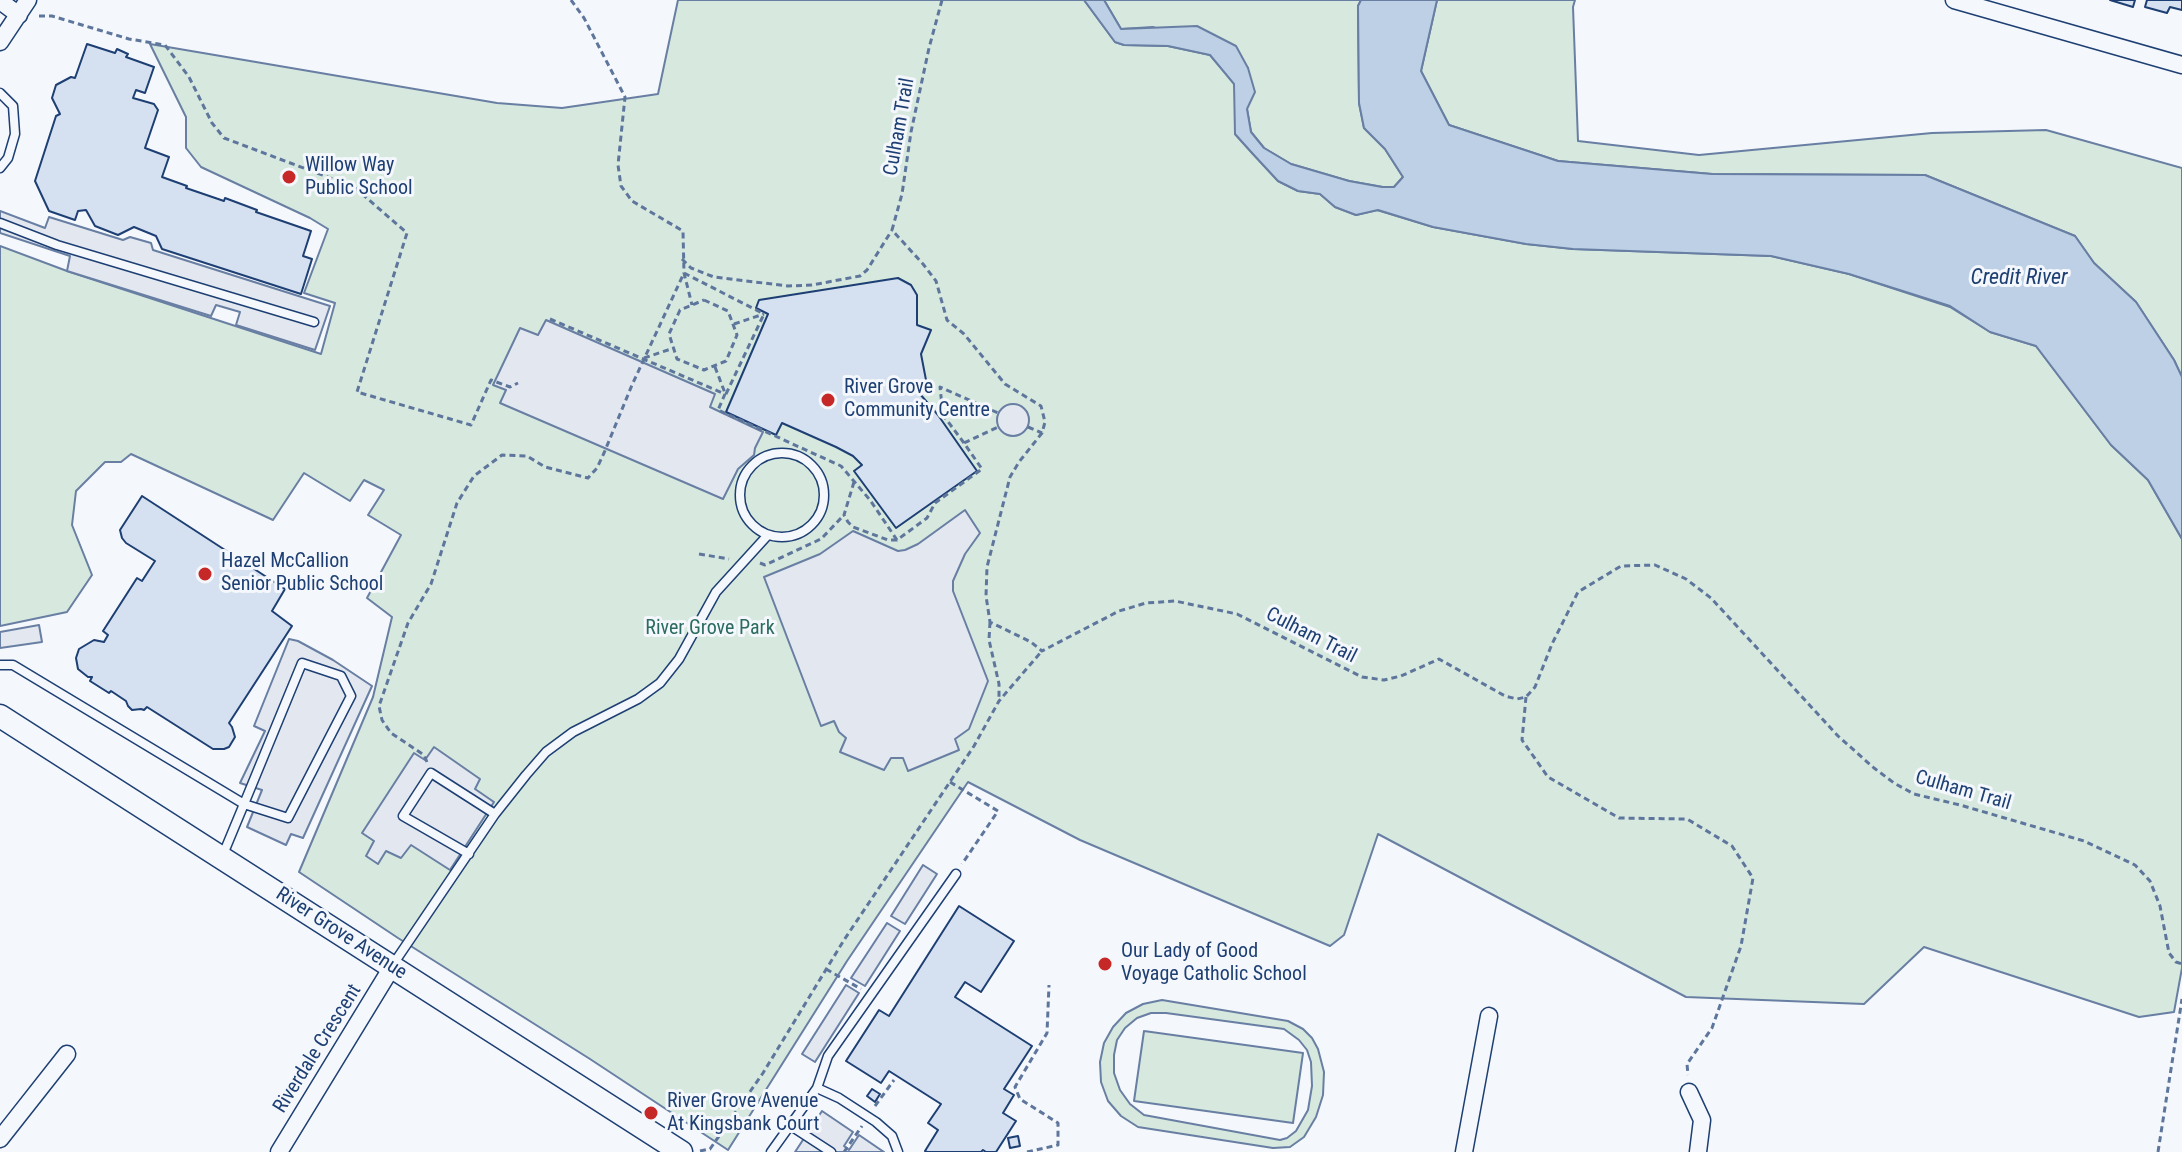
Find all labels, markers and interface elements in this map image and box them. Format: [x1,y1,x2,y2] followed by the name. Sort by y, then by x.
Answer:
[880,76,920,178] street label: Culham Trail
[305,154,413,201] place label: Willow Way Public School
[280,168,298,186] marker: Willow Way Public School
[1971,265,2067,291] water label: Credit River
[844,376,990,423] place label: River Grove Community Centre
[819,391,837,409] marker: River Grove Community Centre
[221,550,383,597] place label: Hazel McCallion Senior Public School
[196,565,214,583] marker: Hazel McCallion Senior Public School
[1262,603,1360,669] street label: Culham Trail
[645,617,775,641] park label: River Grove Park
[1912,766,2014,816] street label: Culham Trail
[271,883,411,985] street label: River Grove Avenue
[1121,940,1307,987] place label: Our Lady of Good Voyage Catholic School
[1096,955,1114,973] marker: Our Lady of Good Voyage Catholic School
[269,980,367,1118] street label: Riverdale Crescent
[667,1090,819,1137] place label: River Grove Avenue At Kingsbank Court
[642,1104,660,1122] marker: River Grove Avenue At Kingsbank Court

